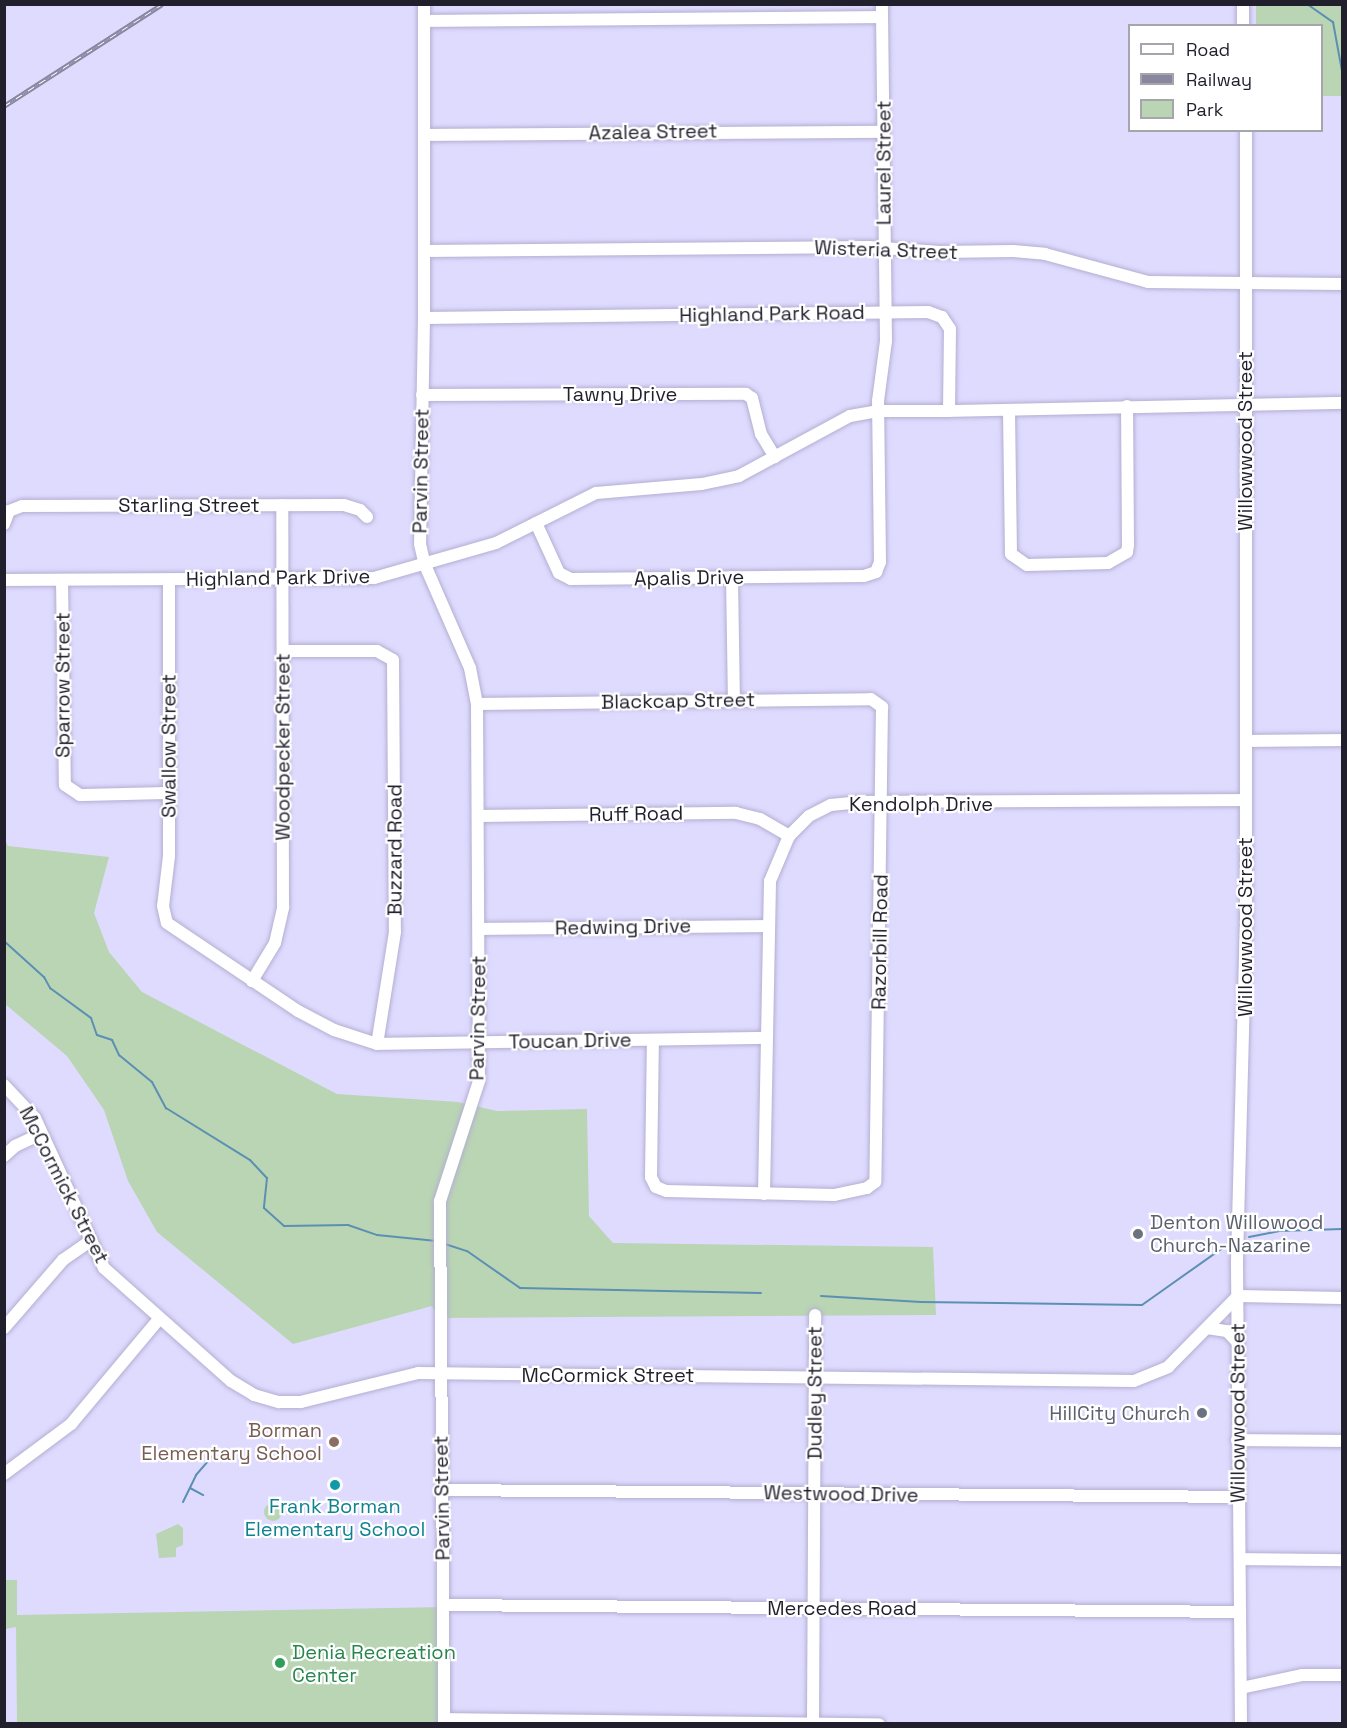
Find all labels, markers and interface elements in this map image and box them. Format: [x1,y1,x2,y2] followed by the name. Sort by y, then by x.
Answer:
[1128,24,1323,132] legend
[1186,38,1230,61] text: Road
[1186,68,1252,91] text: Railway
[1186,98,1223,121] text: Park
[872,101,896,225] street label: Laurel Street
[588,119,718,145] street label: Azalea Street
[814,236,958,264] street label: Wisteria Street
[679,300,865,328] street label: Highland Park Road
[1233,351,1257,531] street label: Willowwood Street
[563,382,677,406] street label: Tawny Drive
[408,408,434,534] street label: Parvin Street
[118,493,260,517] street label: Starling Street
[186,564,370,592] street label: Highland Park Drive
[634,565,744,591] street label: Apalis Drive
[51,612,75,758] street label: Sparrow Street
[271,653,295,841] street label: Woodpecker Street
[157,674,181,818] street label: Swallow Street
[601,688,755,714] street label: Blackcap Street
[383,784,407,916] street label: Buzzard Road
[849,792,993,816] street label: Kendolph Drive
[589,801,683,827] street label: Ruff Road
[1233,837,1257,1017] street label: Willowwood Street
[867,874,893,1010] street label: Razorbill Road
[555,914,691,940] street label: Redwing Drive
[465,955,491,1081] street label: Parvin Street
[508,1028,632,1054] street label: Toucan Drive
[14,1102,114,1268] street label: McCormick Street
[1150,1210,1323,1257] place label: Denton Willowood Church-Nazarine
[1131,1227,1145,1241] marker: Denton Willowood Church-Nazarine
[1226,1323,1250,1503] street label: Willowwood Street
[803,1326,827,1460] street label: Dudley Street
[521,1363,695,1387] street label: McCormick Street
[1049,1401,1190,1425] place label: HillCity Church
[1195,1406,1209,1420] marker: HillCity Church
[141,1418,322,1465] place label: Borman Elementary School
[327,1435,341,1449] marker: Borman Elementary School
[429,1435,455,1561] street label: Parvin Street
[328,1478,342,1492] marker: Frank Borman Elementary School
[763,1481,919,1507] street label: Westwood Drive
[245,1494,425,1541] place label: Frank Borman Elementary School
[767,1596,917,1620] street label: Mercedes Road
[292,1640,456,1687] place label: Denia Recreation Center
[273,1656,287,1670] marker: Denia Recreation Center

